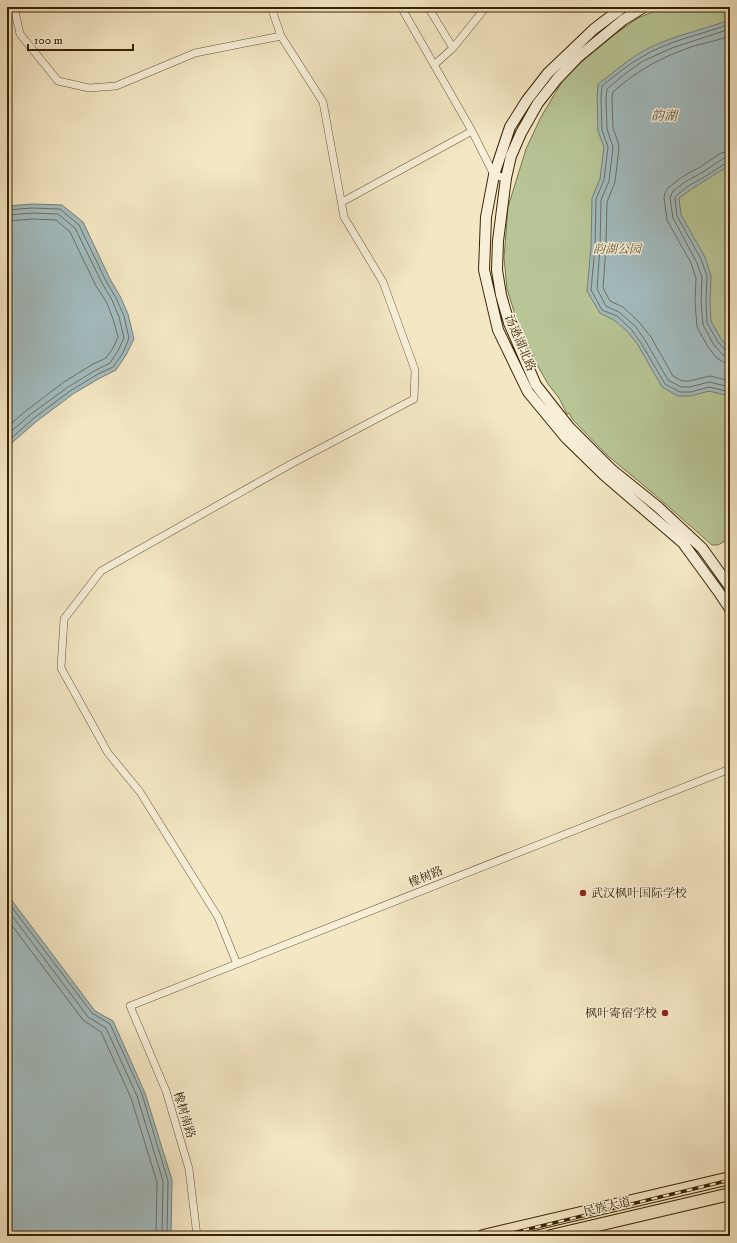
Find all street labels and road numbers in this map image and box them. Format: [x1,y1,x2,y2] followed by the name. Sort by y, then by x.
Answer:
[501,312,539,374] street label: 汤逊湖北路
[406,863,446,891] street label: 橡树路
[170,1090,198,1140] street label: 橡树南路
[582,1194,632,1220] street label: 民族大道

